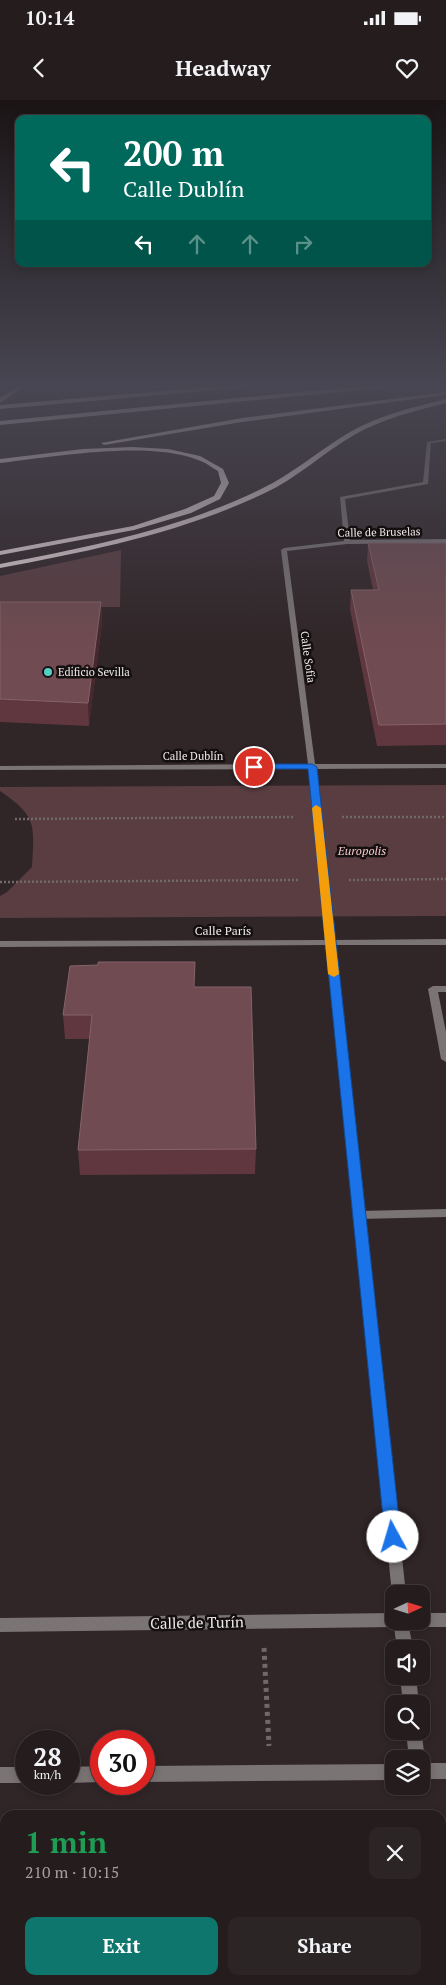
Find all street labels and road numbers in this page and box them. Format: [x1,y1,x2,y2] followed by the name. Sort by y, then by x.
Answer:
[337,524,421,540] street label: Calle de Bruselas
[297,630,319,684] street label: Calle Sofía
[163,749,224,763] street label: Calle Dublín
[195,923,251,938] street label: Calle París
[150,1611,244,1633] street label: Calle de Turín

